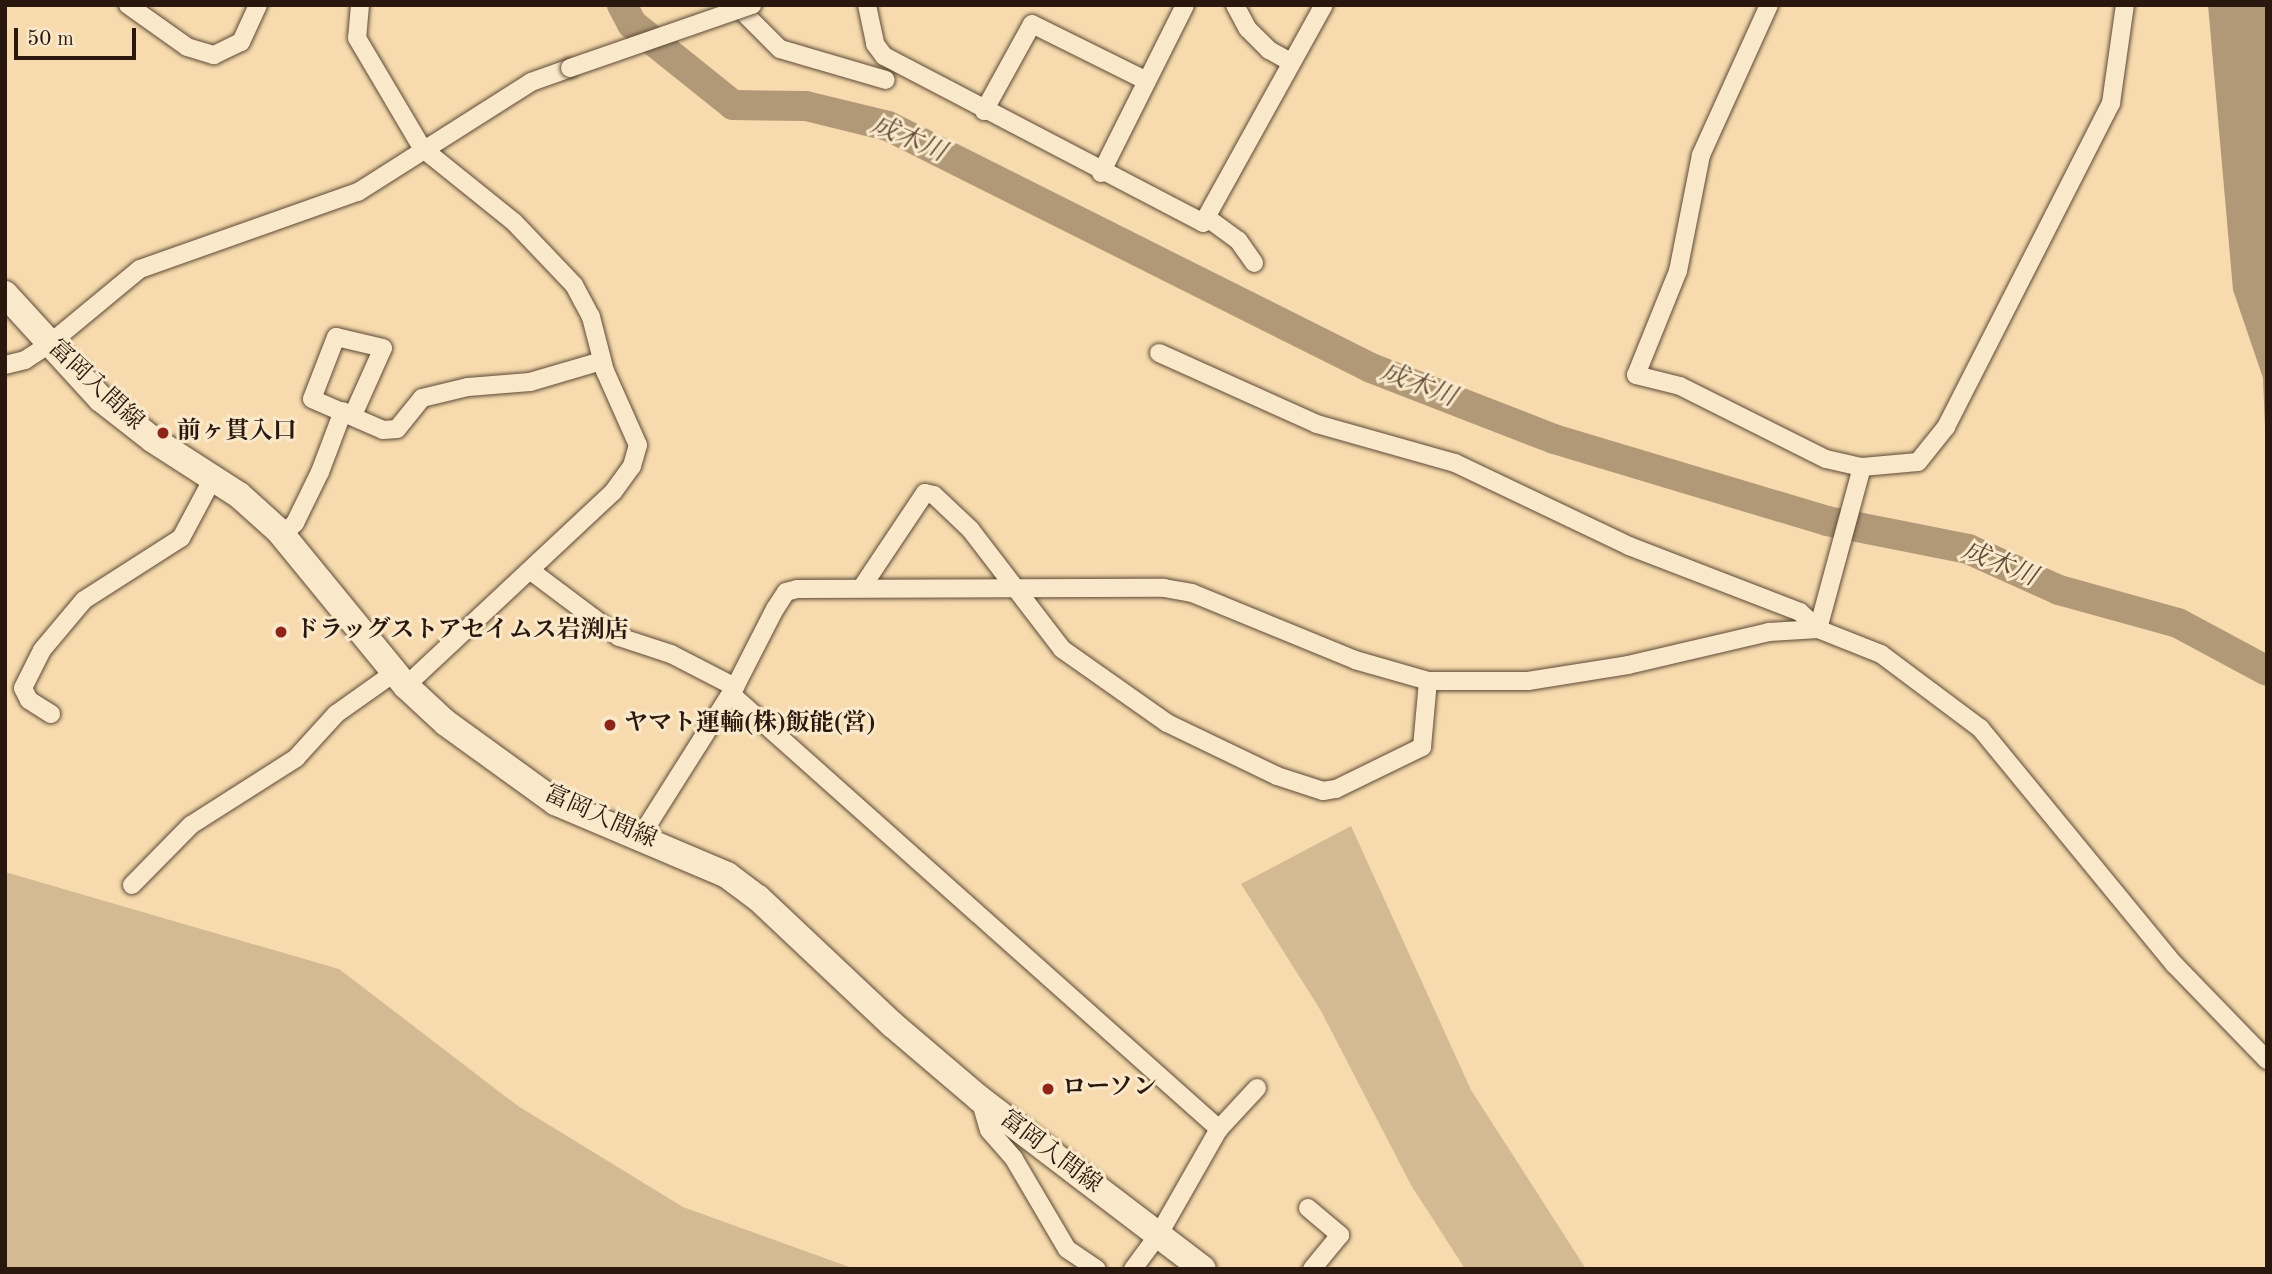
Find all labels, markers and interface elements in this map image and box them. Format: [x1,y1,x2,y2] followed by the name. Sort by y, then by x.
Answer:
[18,14,140,58] scale bar
[27,29,74,50] text: 50 m
[866,110,950,170] water label: 成木川
[41,335,149,437] street label: 富岡入間線
[1376,357,1460,415] water label: 成木川
[177,419,297,447] place label: 前ヶ貫入口
[155,425,171,441] marker: 前ヶ貫入口
[1957,536,2041,594] water label: 成木川
[295,618,631,646] place label: ドラッグストアセイムス岩渕店
[273,624,289,640] marker: ドラッグストアセイムス岩渕店
[624,711,876,739] place label: ヤマト運輸(株)飯能(営)
[602,717,618,733] marker: ヤマト運輸(株)飯能(営)
[539,780,661,856] street label: 富岡入間線
[1062,1075,1158,1103] place label: ローソン
[1040,1081,1056,1097] marker: ローソン
[993,1105,1107,1201] street label: 富岡入間線

